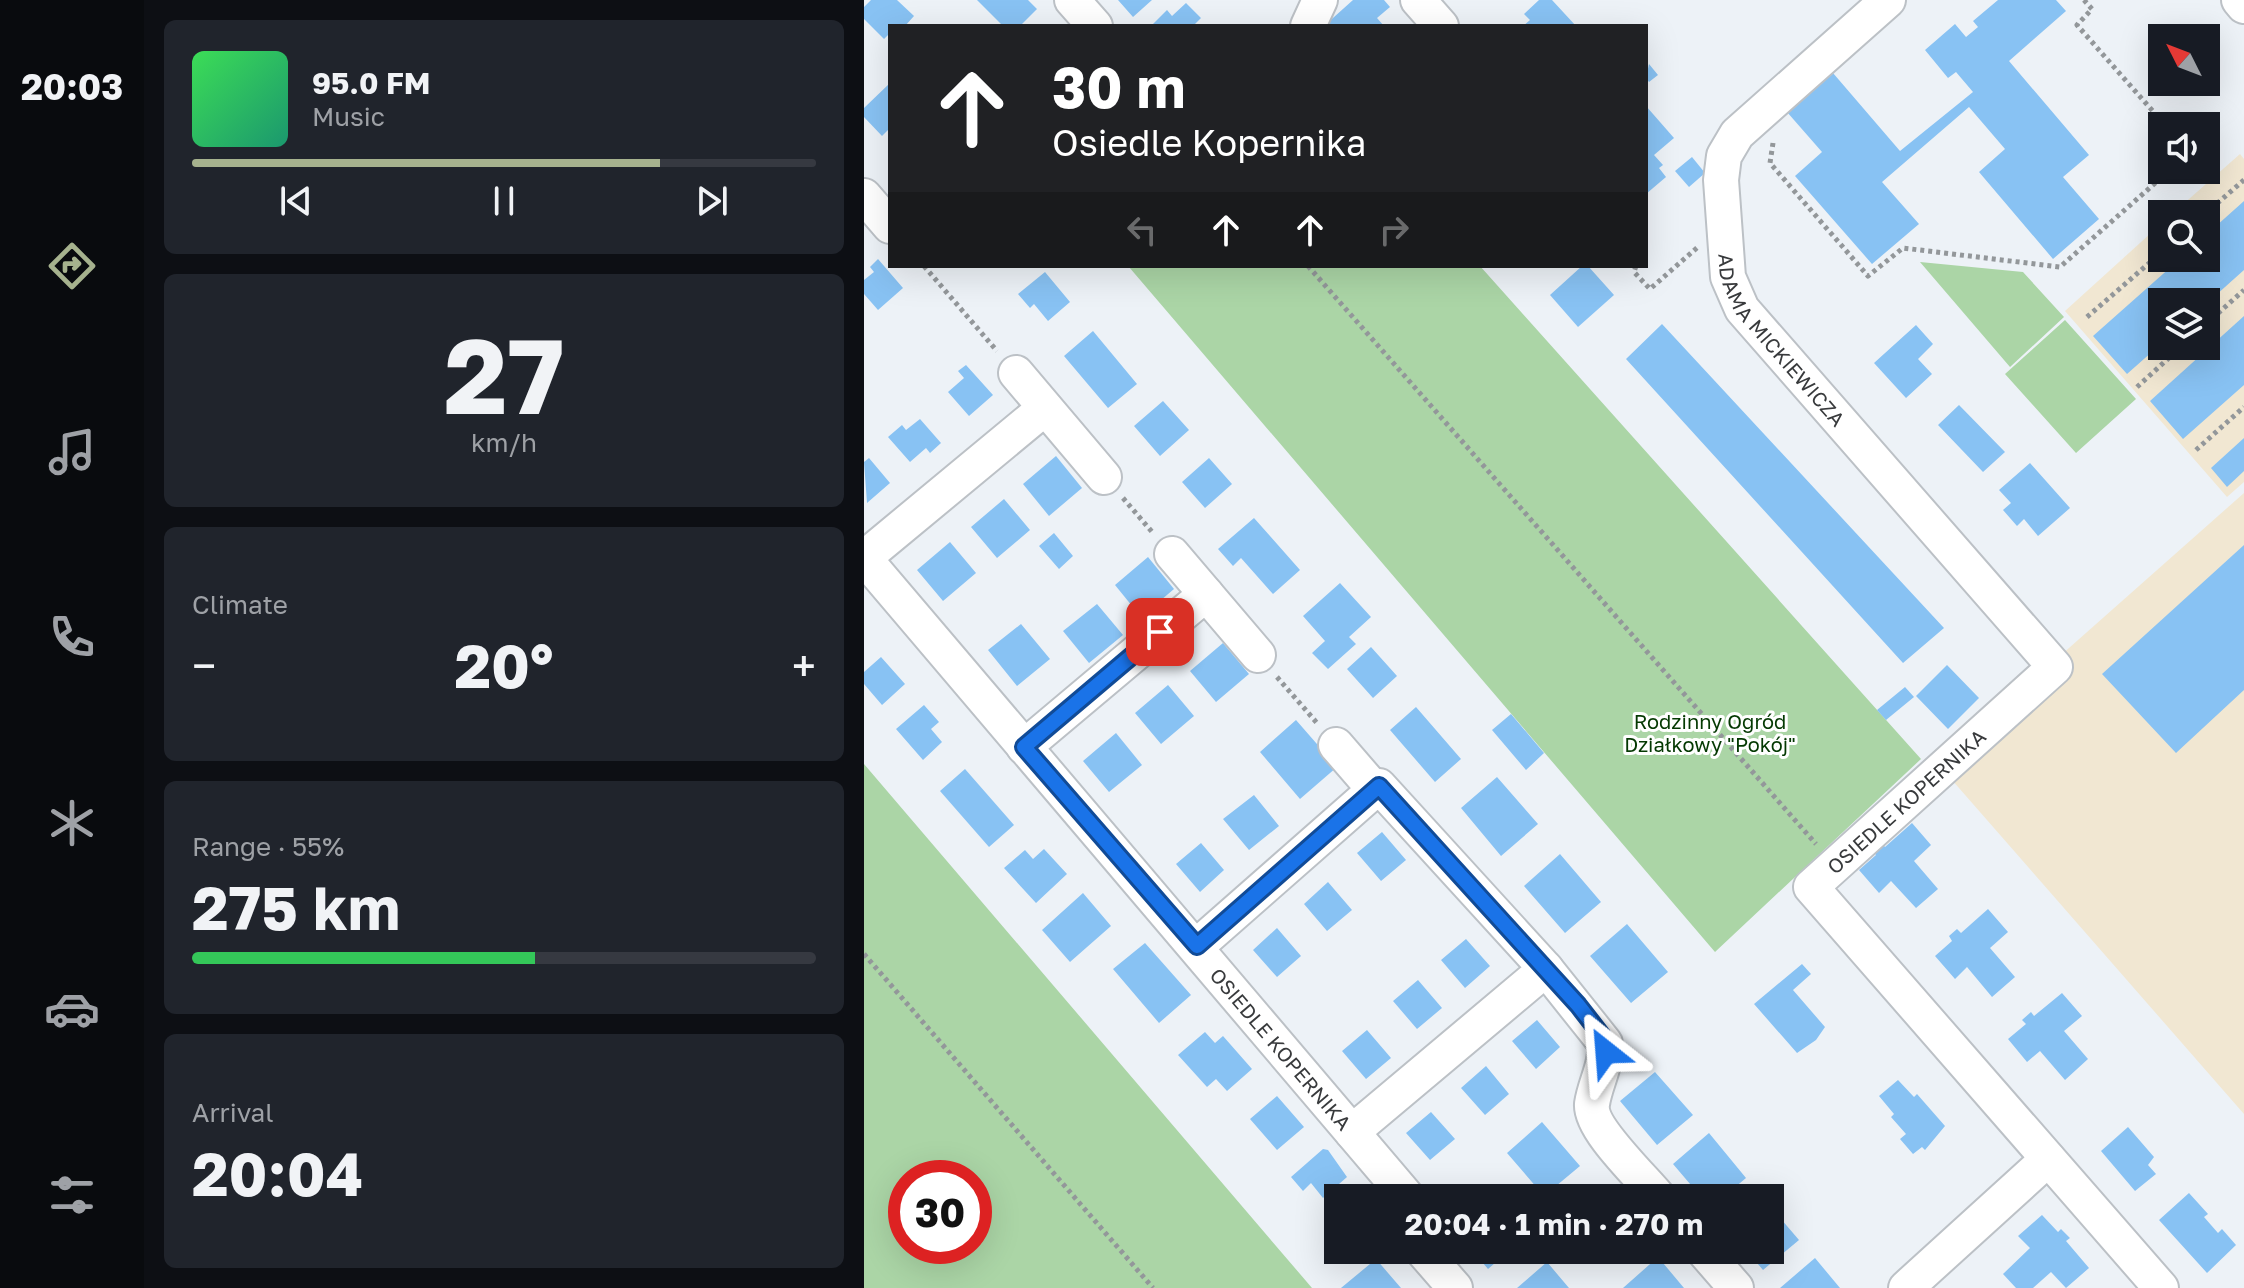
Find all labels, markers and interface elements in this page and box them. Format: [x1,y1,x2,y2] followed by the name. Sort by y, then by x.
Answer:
[2148,24,2220,96] north arrow
[2148,24,2220,360] map controls
[1052,53,1186,120] text: 30 m
[920,56,1024,160] icon: ahead
[21,65,123,108] text: 20:03
[312,65,431,101] text: 95.0 FM
[312,101,385,132] text: Music
[2148,112,2220,184] button: sound
[1052,121,1366,164] text: Osiedle Kopernika
[274,179,318,223] icon: previous
[482,179,526,223] icon: pause
[690,179,734,223] icon: next
[2148,200,2220,272] button: search
[1120,208,1164,252] icon: left
[1204,208,1248,252] icon: ahead
[1288,208,1332,252] icon: ahead
[1372,208,1416,252] icon: right
[44,238,100,294] icon: directions
[1714,252,1850,431] street label: ADAMA MICKIEWICZA
[2148,288,2220,360] button: layers
[444,312,564,437] text: 27
[44,424,100,480] icon: music
[471,427,537,458] text: km/h
[192,589,288,620] text: Climate
[1126,598,1194,666] pin
[44,609,100,665] icon: phone
[1138,610,1182,654] icon: arrive
[455,629,554,701] text: 20°
[192,639,216,692] text: −
[792,639,816,692] text: +
[1624,709,1796,756] park label: Rodzinny Ogród Działkowy "Pokój"
[1822,724,1990,878] street label: OSIEDLE KOPERNIKA
[44,795,100,851] icon: climate
[192,831,344,862] text: Range · 55%
[192,871,400,943] text: 275 km
[1206,963,1357,1135] street label: OSIEDLE KOPERNIKA
[44,981,100,1037] icon: car
[1564,1010,1648,1094] position arrow
[192,1097,273,1128] text: Arrival
[192,1137,363,1209] text: 20:04
[888,1160,992,1264] speed limit sign: 30
[44,1167,100,1223] icon: filters
[1405,1206,1703,1242] text: 20:04 · 1 min · 270 m

